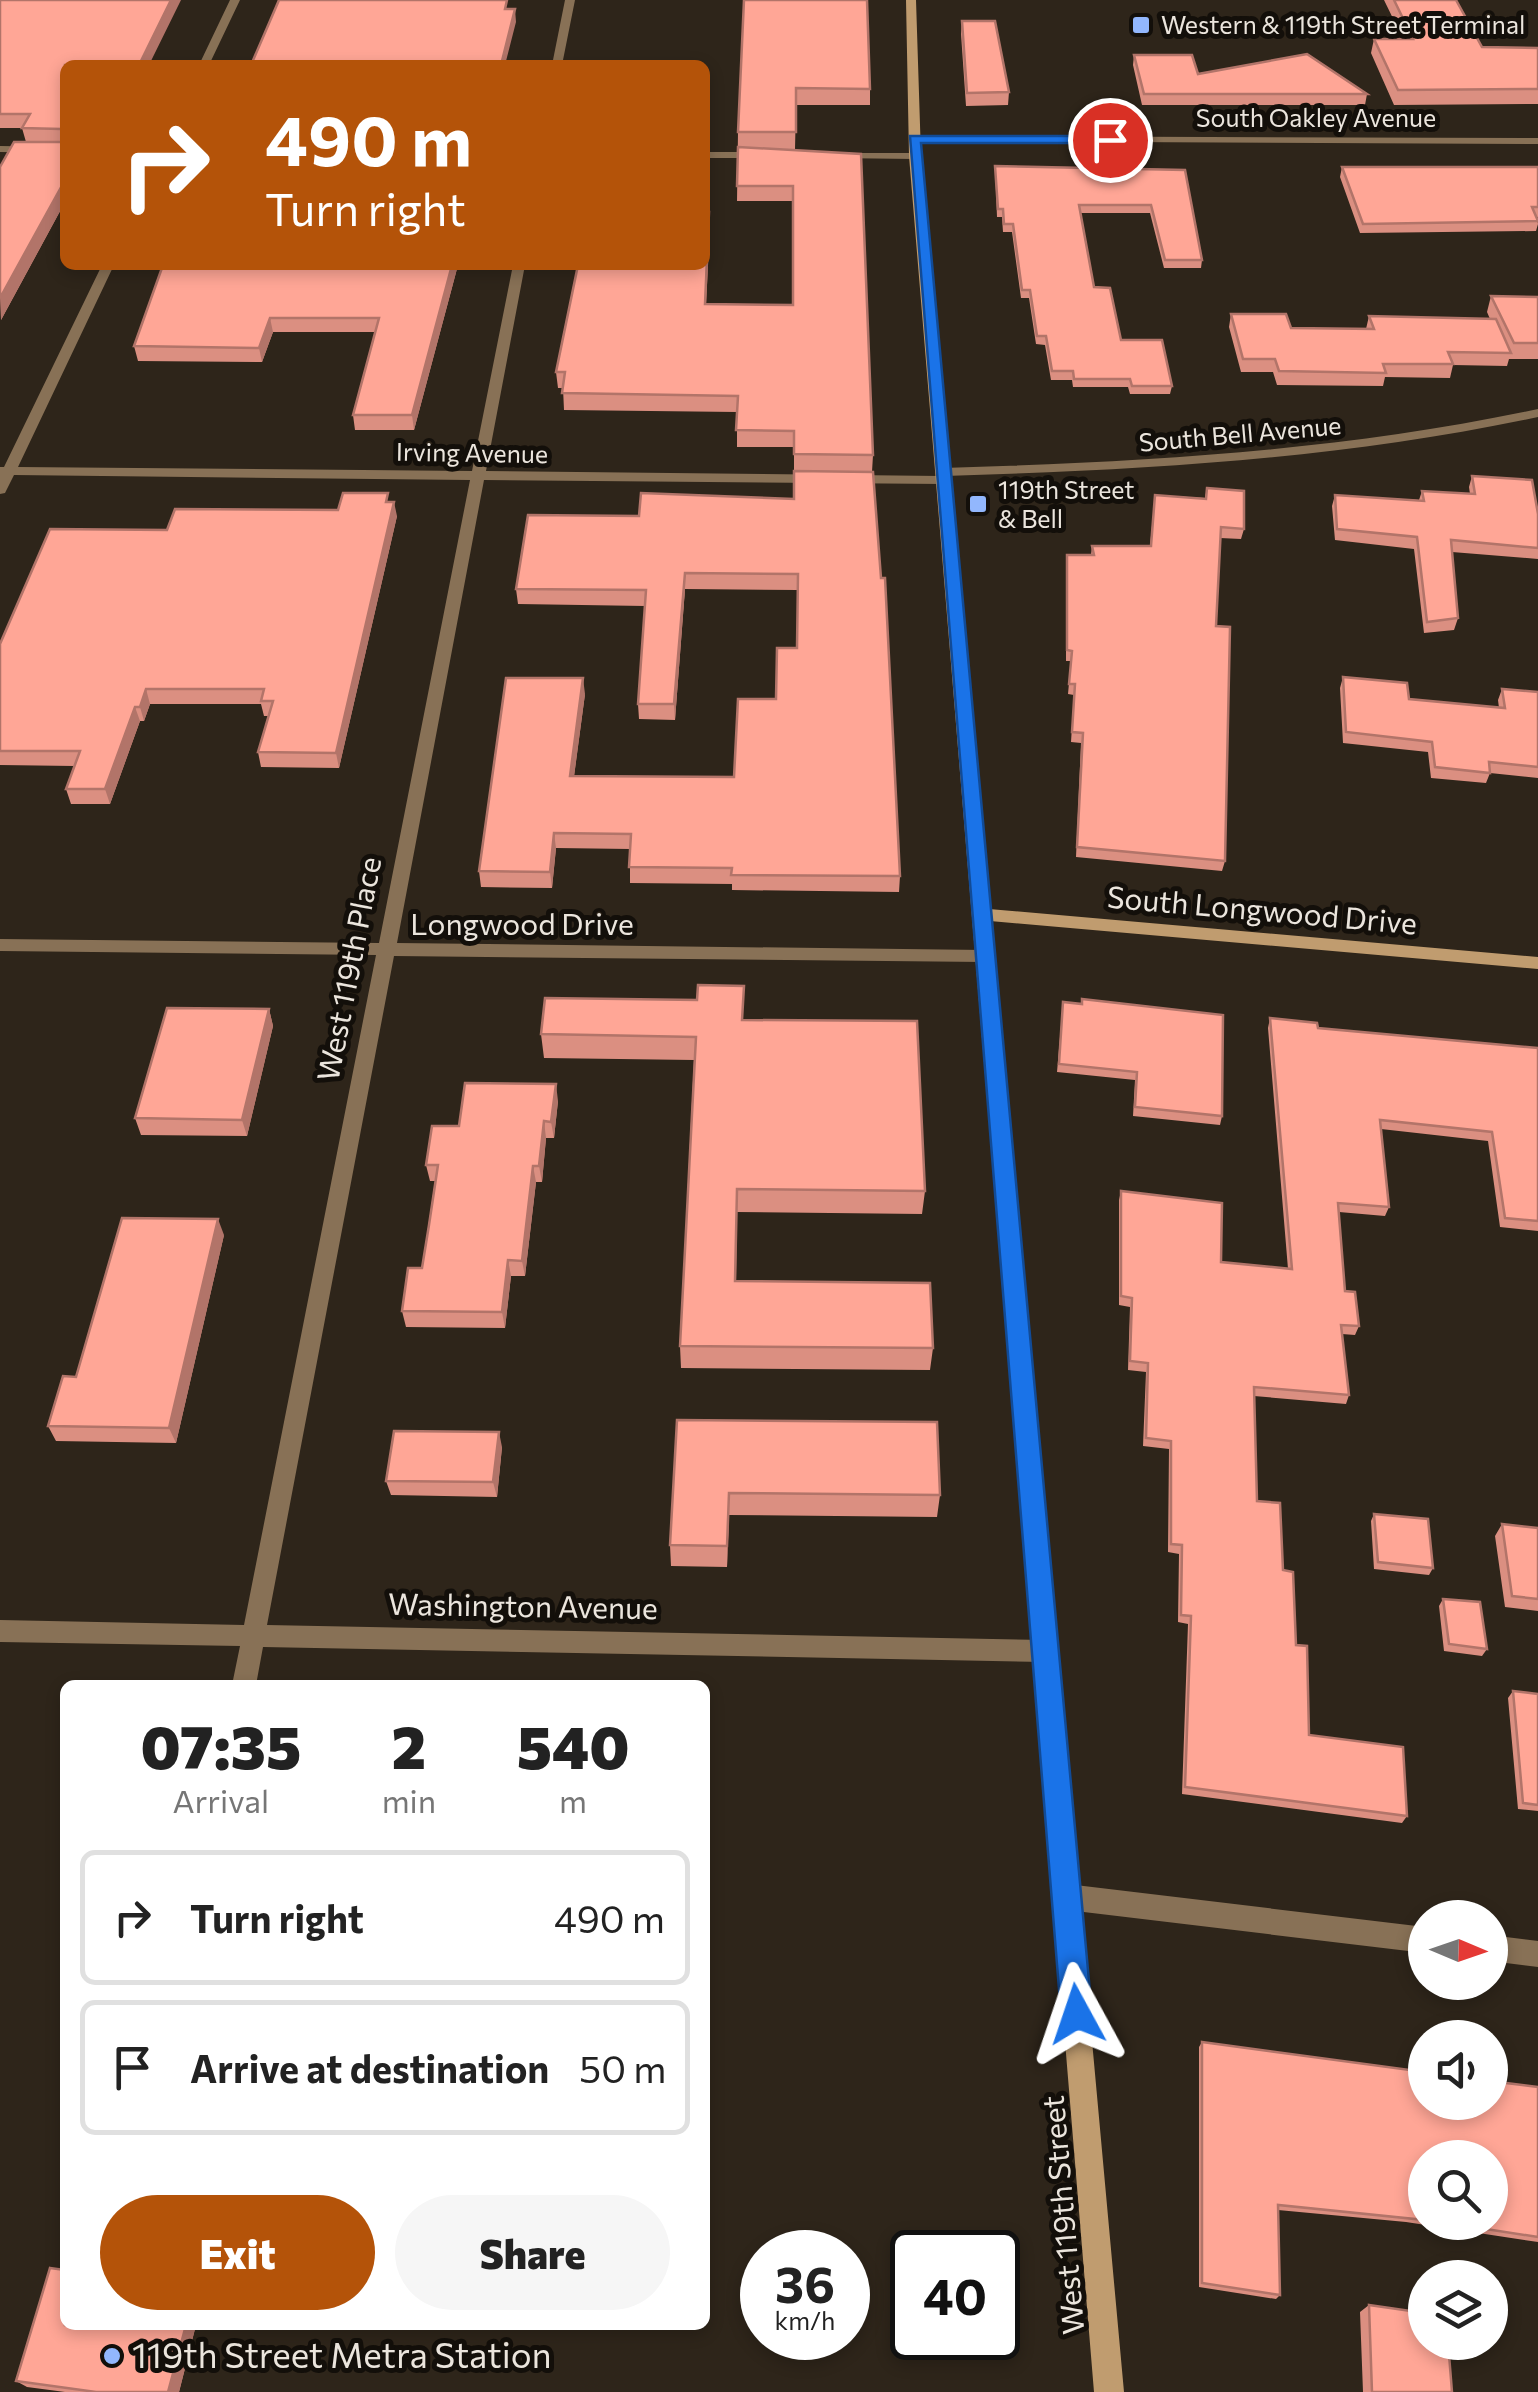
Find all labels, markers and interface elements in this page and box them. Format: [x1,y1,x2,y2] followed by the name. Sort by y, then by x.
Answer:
[1161,9,1525,39] place label: Western & 119th Street Terminal
[1130,14,1152,36] marker: Western & 119th Street Terminal
[265,95,472,180] text: 490 m
[1068,98,1153,183] pin
[100,100,230,230] icon: right
[1196,102,1436,132] street label: South Oakley Avenue
[1083,113,1138,168] icon: arrive
[265,180,466,235] text: Turn right
[1137,409,1342,457] street label: South Bell Avenue
[396,436,548,468] street label: Irving Avenue
[998,474,1135,533] place label: 119th Street & Bell
[967,493,989,515] marker: 119th Street & Bell
[308,853,387,1084] street label: West 119th Place
[1106,877,1419,940] street label: South Longwood Drive
[410,904,634,941] street label: Longwood Drive
[388,1584,658,1625] street label: Washington Avenue
[140,1708,301,1781] text: 07:35
[392,1708,426,1781] text: 2
[517,1708,630,1781] text: 540
[172,1780,269,1820] text: Arrival
[382,1780,436,1820] text: min
[559,1780,587,1820] text: m
[105,1890,160,1945] icon: right
[190,1894,364,1941] text: Turn right
[554,1894,665,1941] text: 490 m
[1408,1900,1508,2000] north arrow
[1408,1900,1508,2360] map controls
[1025,1962,1129,2066] position arrow
[1408,2020,1508,2120] button: sound
[105,2040,160,2095] icon: arrive
[190,2044,549,2091] text: Arrive at destination
[579,2044,666,2091] text: 50 m
[1033,2094,1090,2336] street label: West 119th Street
[1408,2140,1508,2240] button: search
[100,2195,375,2310] button: Exit
[395,2195,670,2310] button: Share
[890,2230,1020,2360] speed limit sign: 40
[775,2252,835,2313] text: 36
[1408,2260,1508,2360] button: layers
[775,2305,835,2335] text: km/h
[132,2332,552,2375] place label: 119th Street Metra Station
[101,2345,123,2367] marker: 119th Street Metra Station

